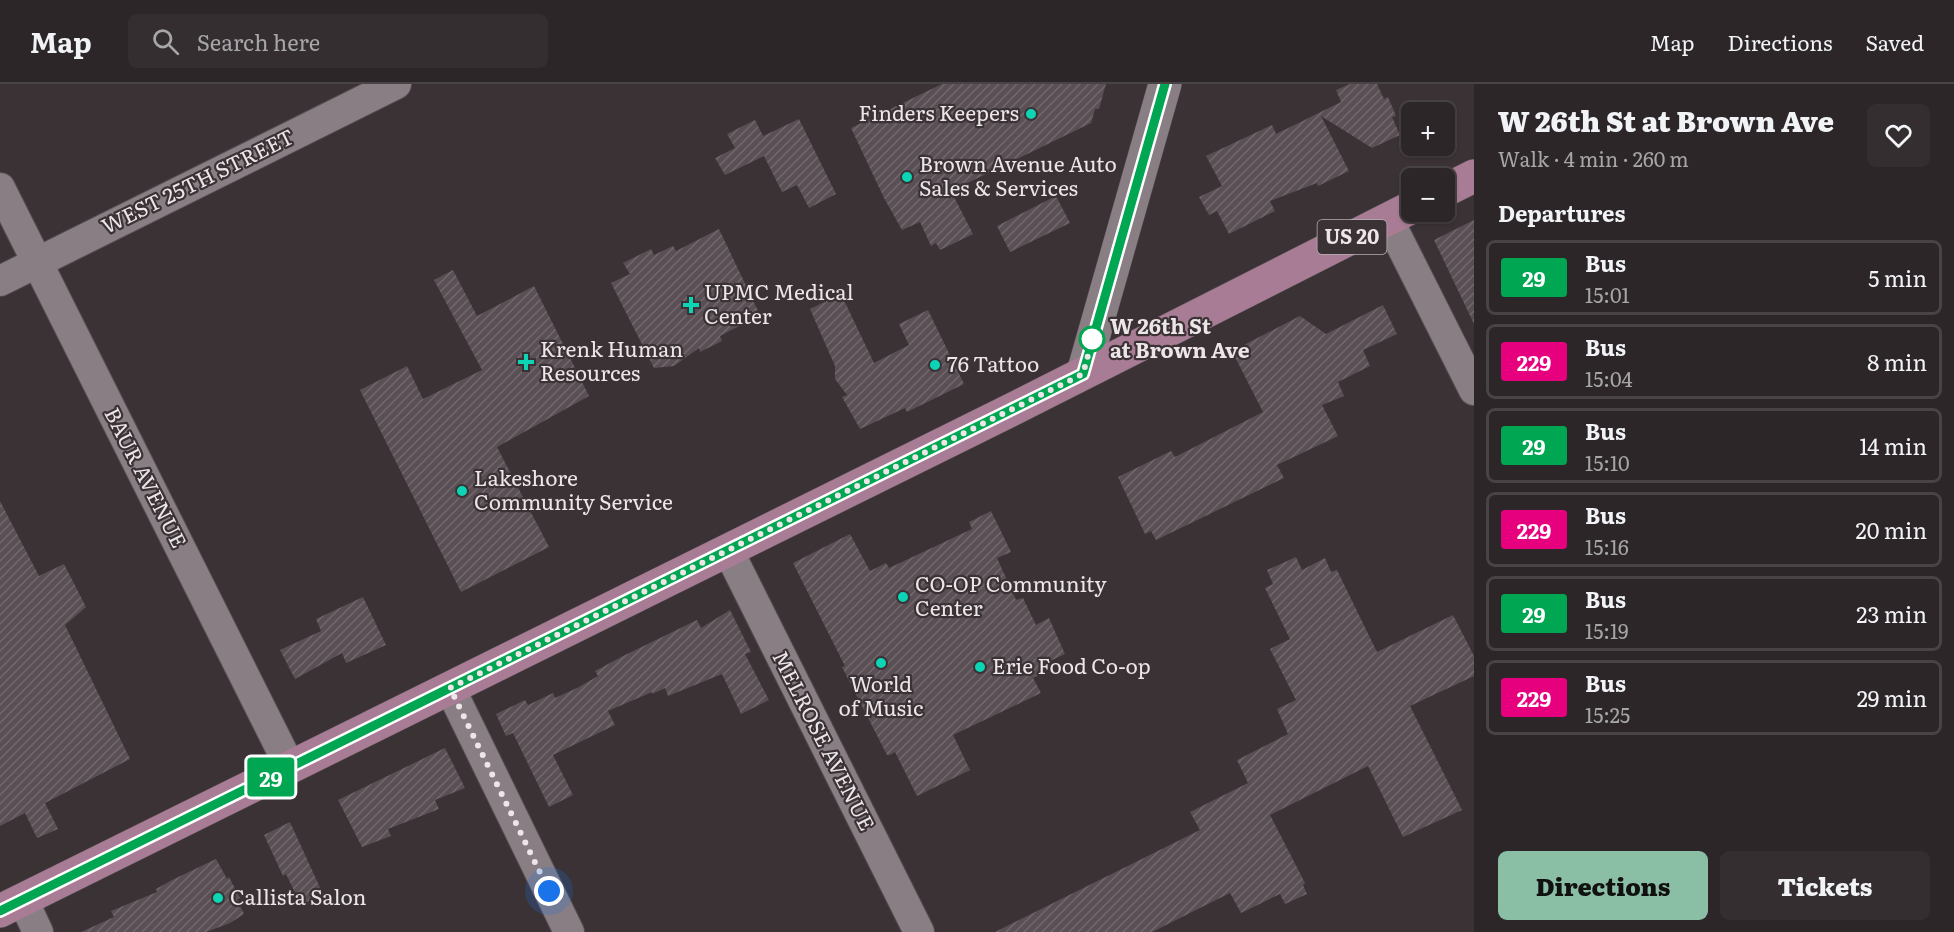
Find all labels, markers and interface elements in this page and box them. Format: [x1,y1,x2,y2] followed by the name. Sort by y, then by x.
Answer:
[128,14,548,68] search box
[30,20,92,62] text: Map
[149,25,182,58] icon: search
[197,25,320,58] text: Search here
[1650,26,1695,57] text: Map
[1728,26,1833,57] text: Directions
[1866,26,1924,57] text: Saved
[858,96,1019,127] place label: Finders Keepers
[1498,99,1834,141] text: W 26th St at Brown Ave
[1401,102,1455,222] map controls
[1401,102,1455,156] button: +
[1867,104,1930,167] button: heart
[1024,107,1038,121] marker: Finders Keepers
[95,120,299,240] street label: WEST 25TH STREET
[1498,143,1689,173] text: Walk · 4 min · 260 m
[919,147,1117,202] place label: Brown Avenue Auto Sales & Services
[1401,168,1455,222] button: −
[900,170,914,184] marker: Brown Avenue Auto Sales & Services
[1498,196,1625,229] text: Departures
[1318,220,1386,254] road number: US 20
[1585,246,1626,279] text: Bus
[1868,261,1927,294] text: 5 min
[1522,262,1546,293] text: 29
[704,275,854,330] place label: UPMC Medical Center
[1585,279,1630,309] text: 15:01
[682,296,700,314] marker: UPMC Medical Center
[1110,309,1250,364] place label: W 26th St at Brown Ave
[1079,326,1105,352] marker: W 26th St at Brown Ave
[1585,330,1626,363] text: Bus
[540,332,683,387] place label: Krenk Human Resources
[1867,345,1927,378] text: 8 min
[1517,346,1551,377] text: 229
[947,347,1039,378] place label: 76 Tattoo
[517,353,535,371] marker: Krenk Human Resources
[928,358,942,372] marker: 76 Tattoo
[1585,363,1633,393] text: 15:04
[98,401,196,553] street label: BAUR AVENUE
[1585,414,1626,447] text: Bus
[1859,429,1927,462] text: 14 min
[1522,430,1546,461] text: 29
[1585,447,1630,477] text: 15:10
[474,461,673,516] place label: Lakeshore Community Service
[455,484,469,498] marker: Lakeshore Community Service
[1585,498,1626,531] text: Bus
[1855,513,1927,546] text: 20 min
[1517,514,1551,545] text: 229
[1585,531,1629,561] text: 15:16
[915,567,1107,622] place label: CO-OP Community Center
[1585,582,1626,615] text: Bus
[896,590,910,604] marker: CO-OP Community Center
[1856,597,1927,630] text: 23 min
[1522,598,1546,629] text: 29
[1585,615,1629,645] text: 15:19
[766,644,884,835] street label: MELROSE AVENUE
[992,649,1151,680] place label: Erie Food Co-op
[874,656,888,670] marker: World of Music
[973,660,987,674] marker: Erie Food Co-op
[1585,666,1626,699] text: Bus
[839,667,923,722] place label: World of Music
[1857,681,1927,714] text: 29 min
[1517,682,1551,713] text: 229
[1585,699,1630,729] text: 15:25
[244,758,298,796] line badge: 29
[259,762,283,793] text: 29
[1498,851,1708,920] button: Directions
[1720,851,1930,920] button: Tickets
[534,876,564,906] your location
[230,880,367,911] place label: Callista Salon
[211,891,225,905] marker: Callista Salon

